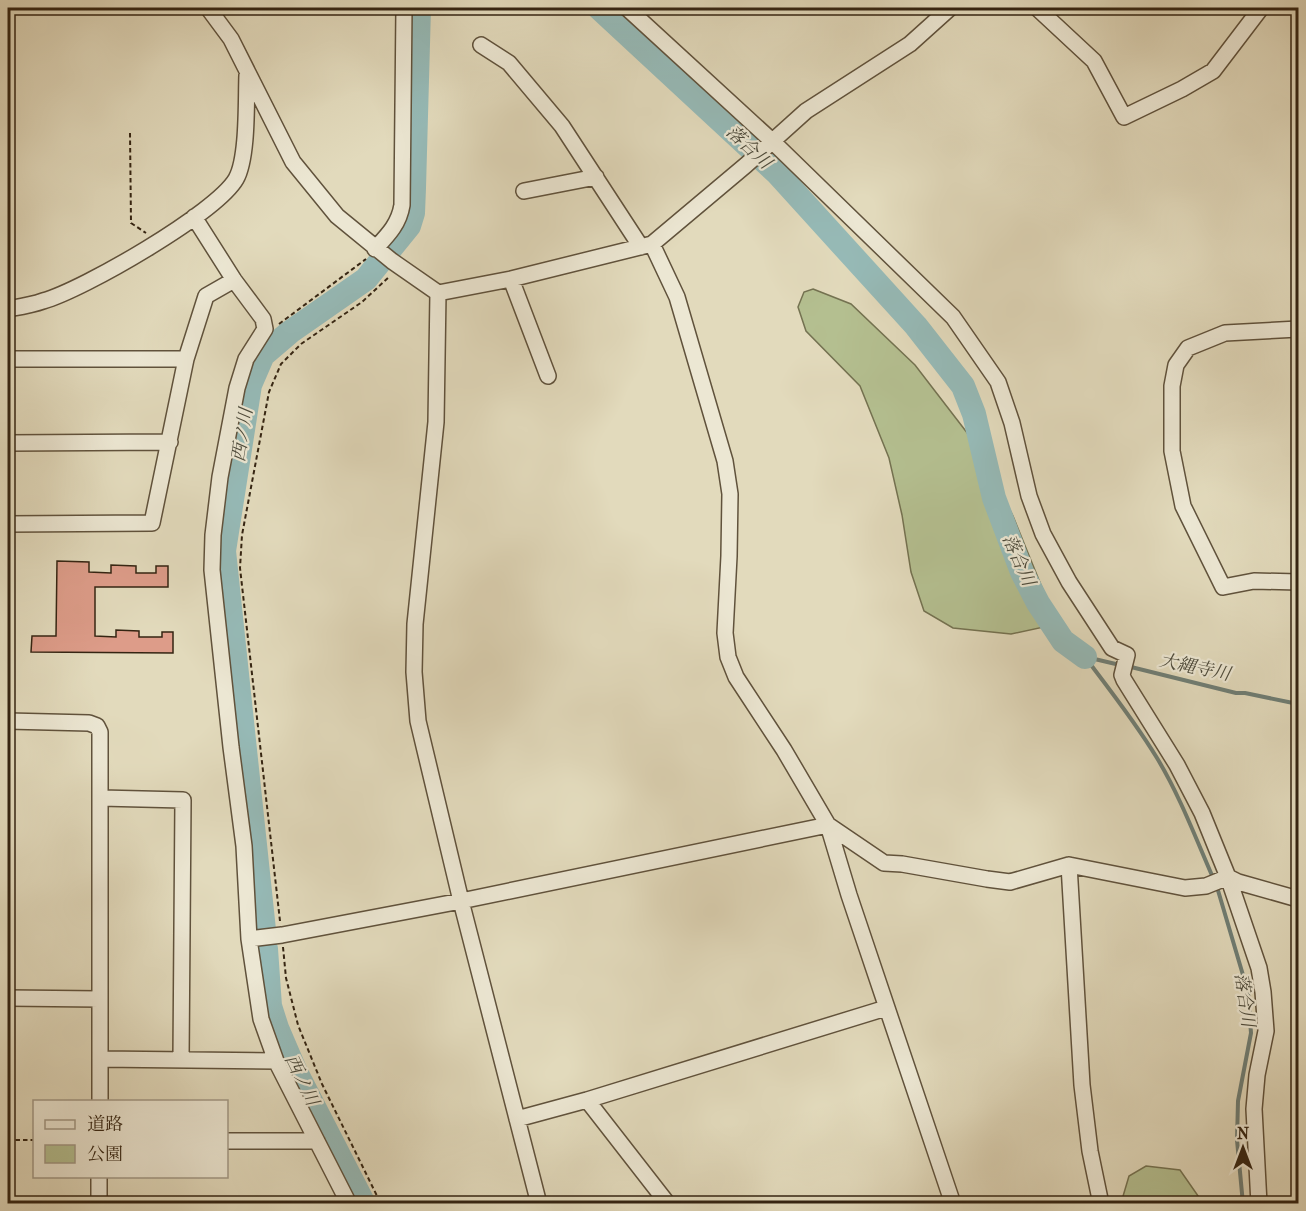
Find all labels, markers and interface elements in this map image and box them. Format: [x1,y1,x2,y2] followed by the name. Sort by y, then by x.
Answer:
[722,121,777,175] water label: 落合川
[228,405,257,463] water label: 西ノ川
[998,531,1040,591] water label: 落合川
[1157,650,1234,686] water label: 大縄寺川
[1230,972,1259,1030] water label: 落合川
[280,1051,324,1111] water label: 西ノ川
[33,1100,228,1178] legend
[87,1114,123,1135] text: 道路
[1213,1118,1273,1178] north arrow
[1237,1124,1250,1143] text: N
[87,1144,123,1165] text: 公園

